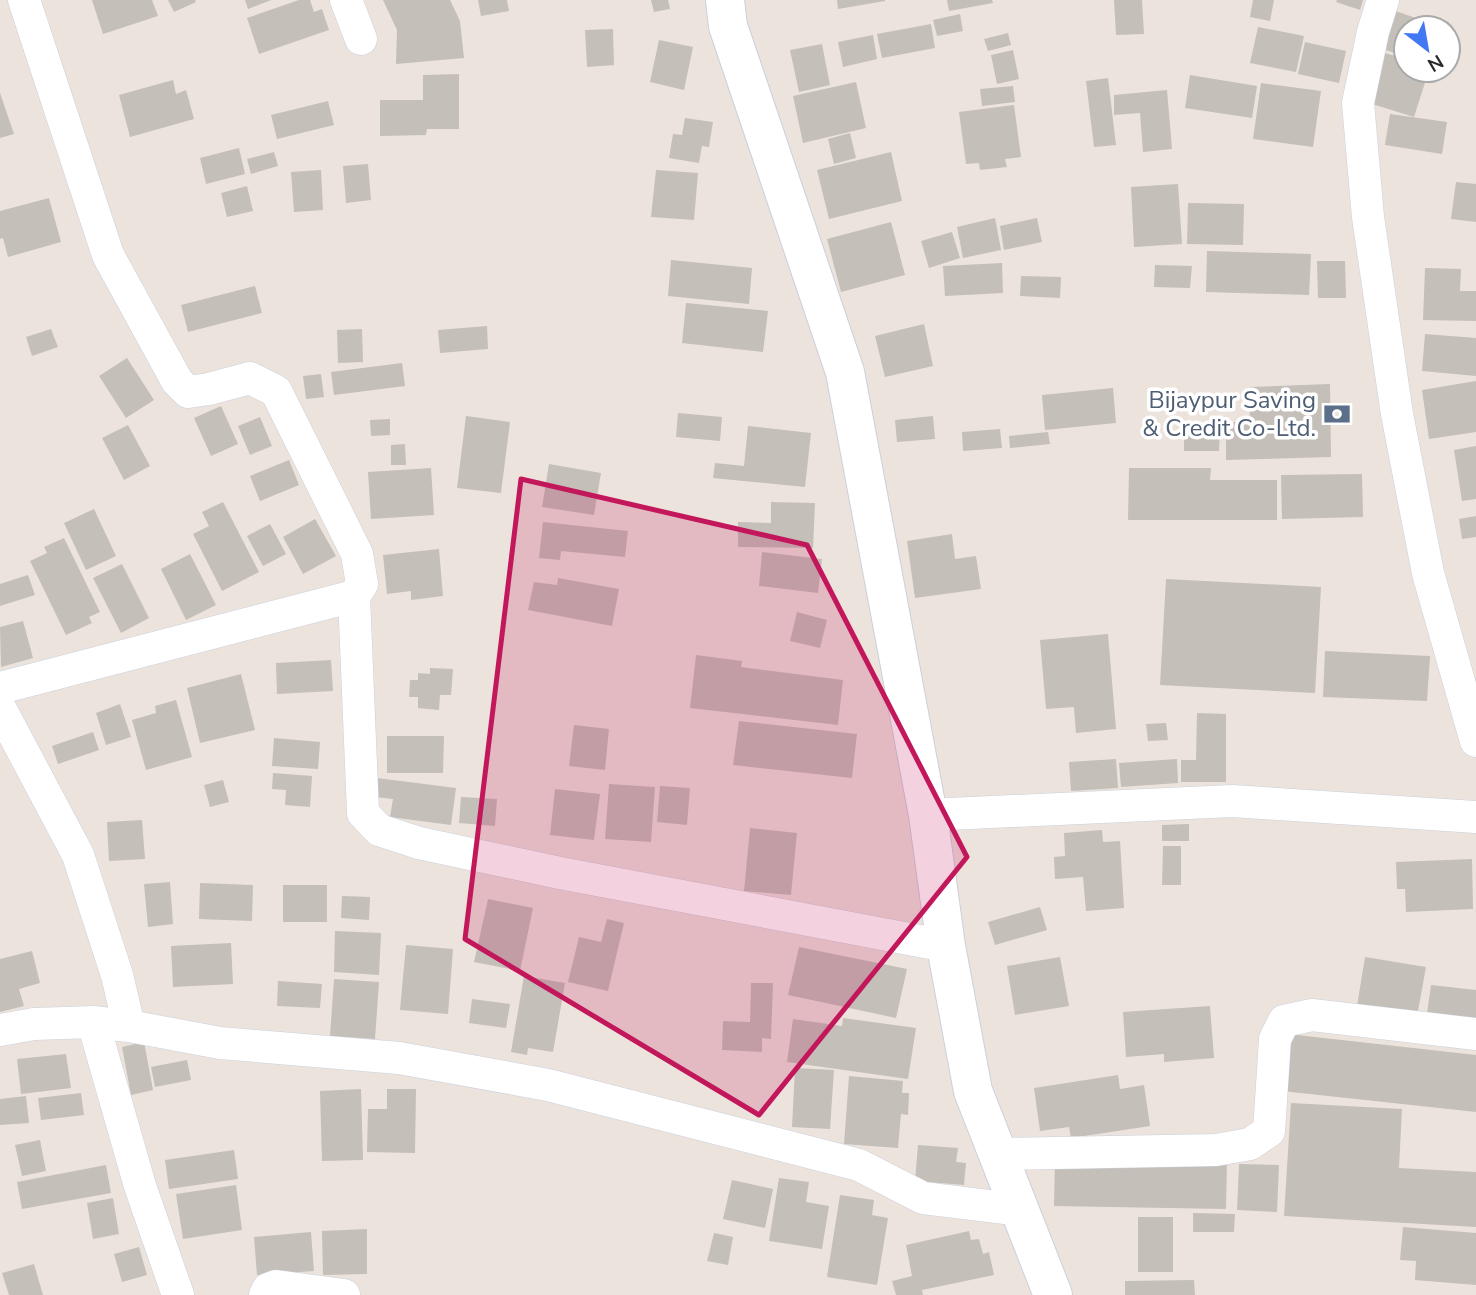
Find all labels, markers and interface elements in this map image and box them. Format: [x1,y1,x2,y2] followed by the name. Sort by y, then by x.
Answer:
[1392,14,1462,84] north arrow
[1422,48,1448,78] text: N
[1142,384,1316,444] place label: Bijaypur Saving & Credit Co-Ltd.
[1322,399,1352,429] bank icon: Bijaypur Saving & Credit Co-Ltd.

